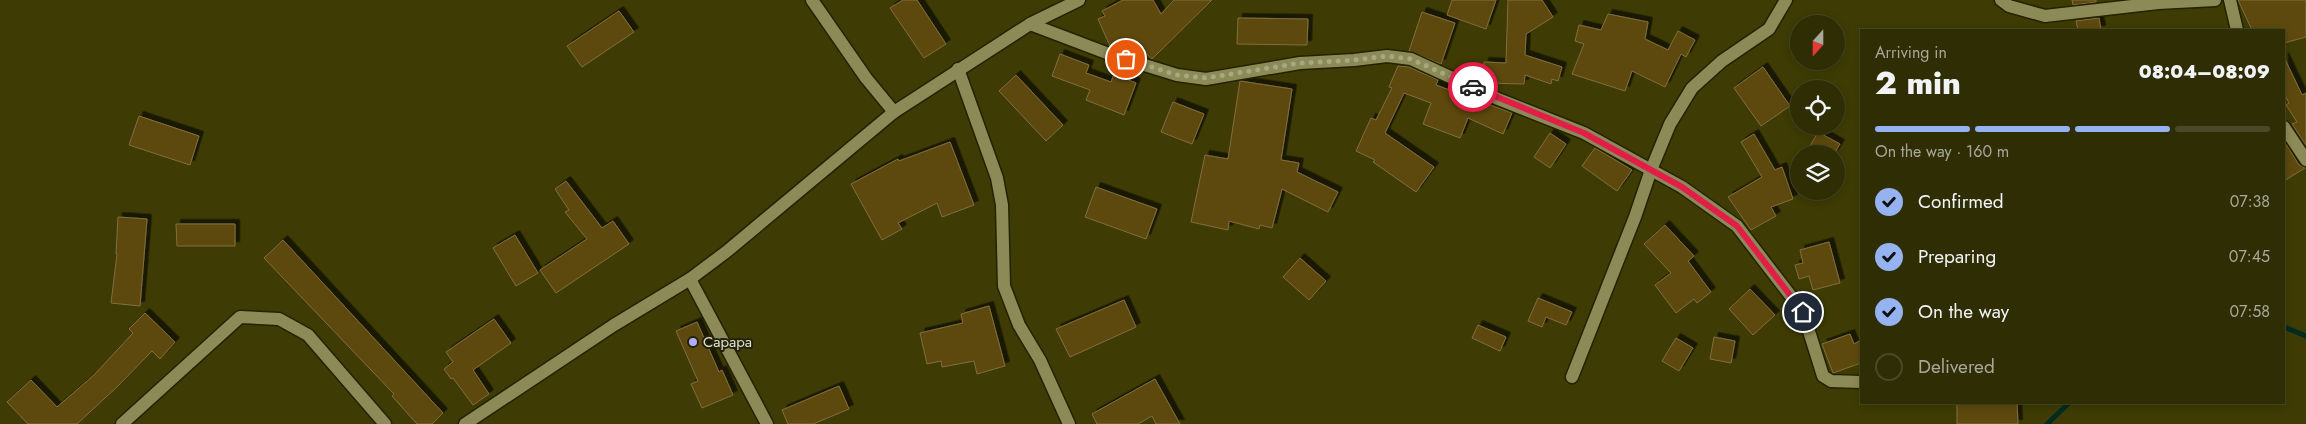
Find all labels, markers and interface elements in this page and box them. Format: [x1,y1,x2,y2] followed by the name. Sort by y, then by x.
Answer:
[1790,15,1845,70] north arrow
[1790,15,1845,200] map controls
[1105,38,1147,80] pin
[1875,41,1947,64] text: Arriving in
[1112,45,1140,73] icon: bag
[2139,58,2270,85] text: 08:04–08:09
[1875,60,1961,106] text: 2 min
[1448,62,1498,112] courier
[1459,73,1487,101] icon: car
[1790,80,1845,135] button: locate
[1875,140,2009,163] text: On the way · 160 m
[1790,145,1845,200] button: layers
[1875,188,1903,216] icon: check
[1918,188,2004,215] text: Confirmed
[2230,190,2270,213] text: 07:38
[1875,243,1903,271] icon: check
[1918,243,1996,270] text: Preparing
[2229,245,2270,268] text: 07:45
[1782,291,1824,333] pin
[1789,298,1817,326] icon: home
[1875,298,1903,326] icon: check
[1918,298,2009,325] text: On the way
[2229,300,2270,323] text: 07:58
[703,331,752,353] place label: Capapa
[687,336,699,348] marker: Capapa
[1918,353,1995,380] text: Delivered

